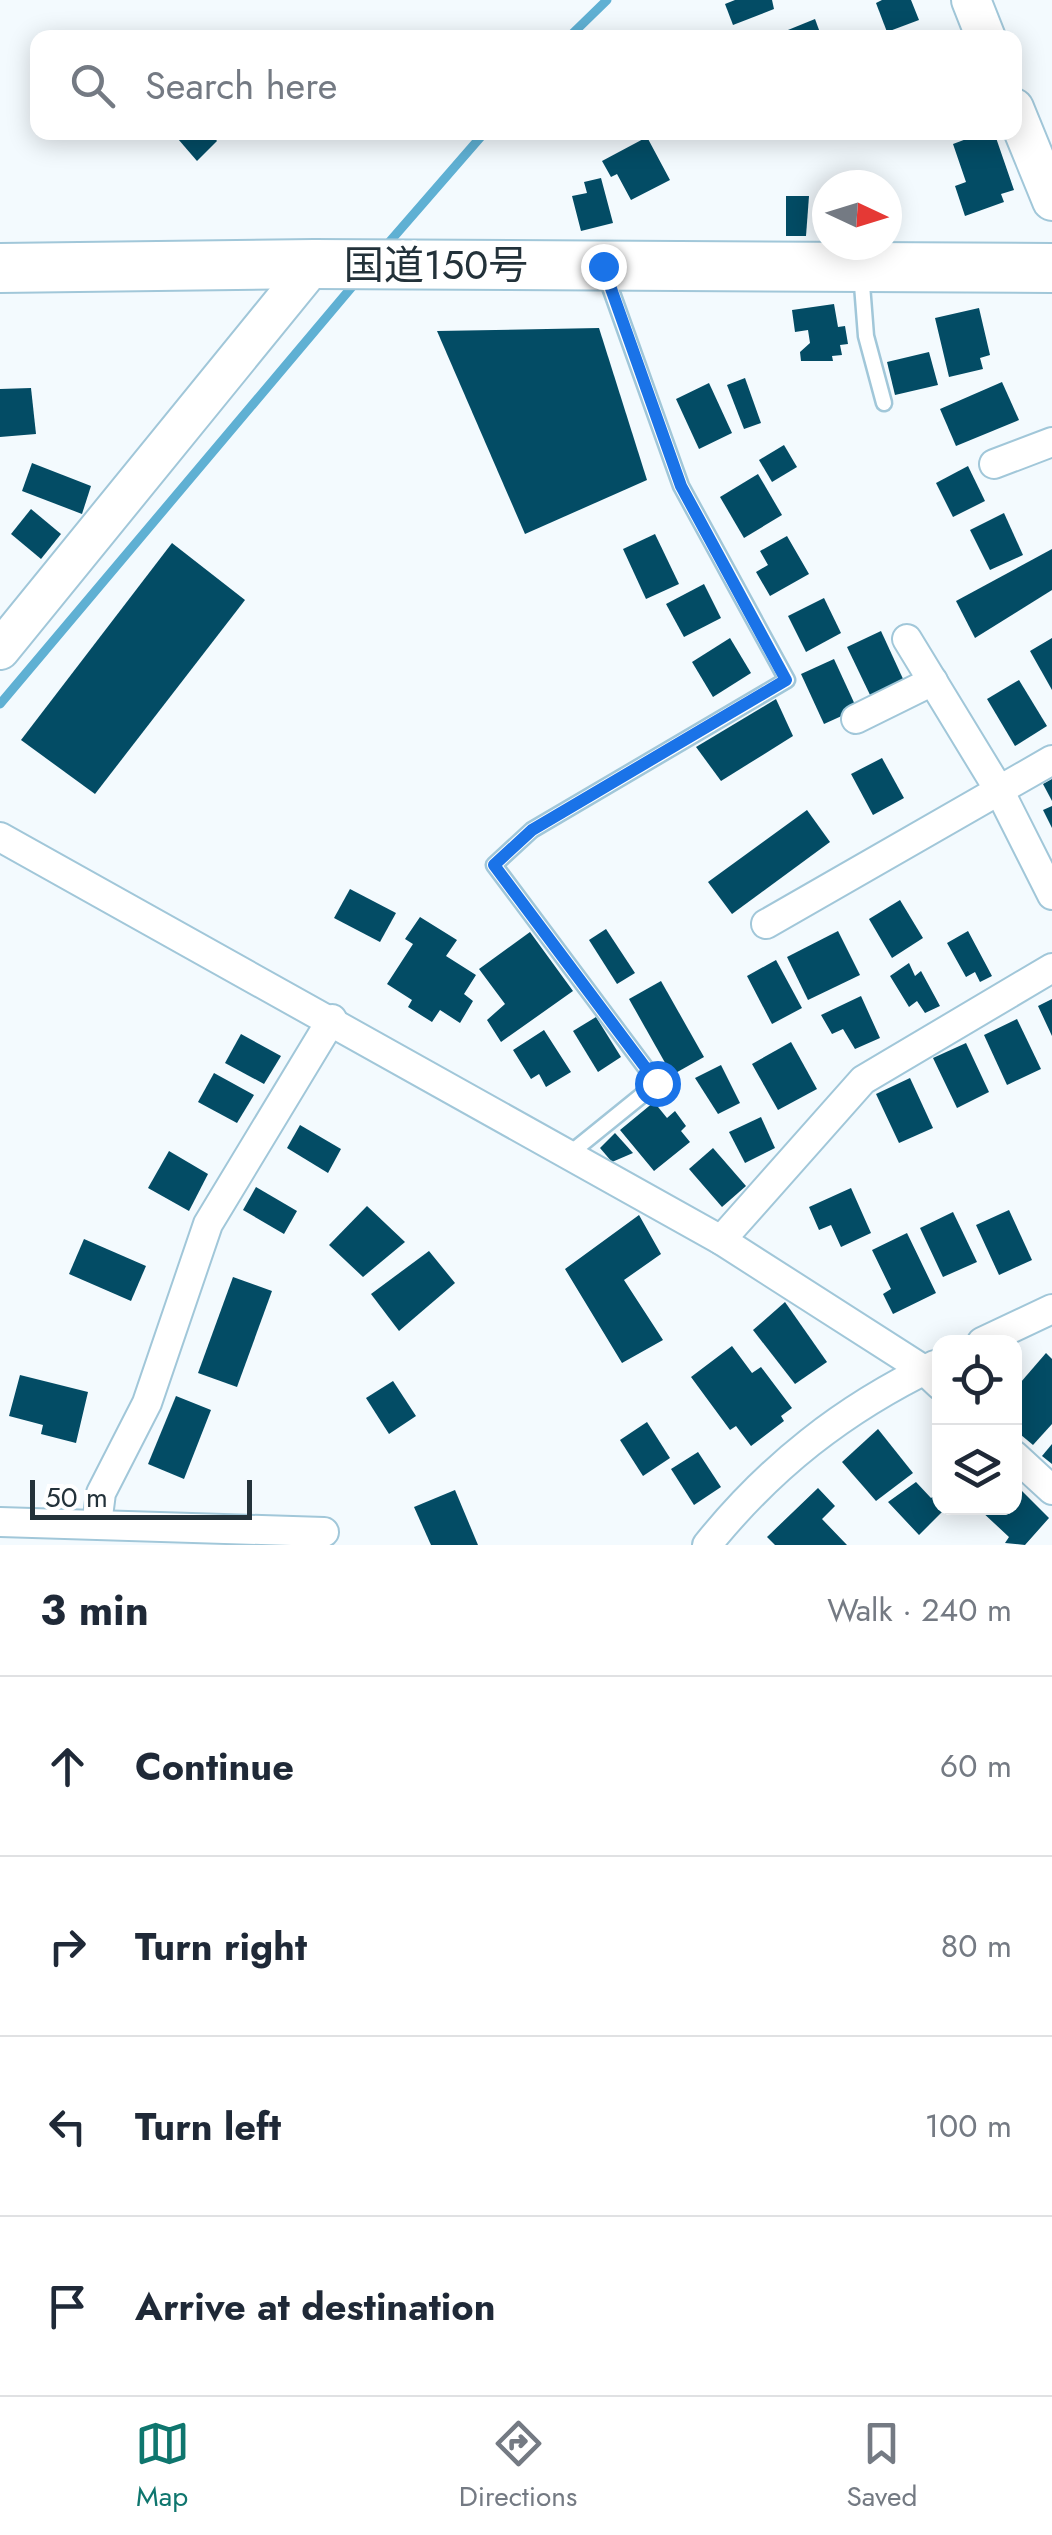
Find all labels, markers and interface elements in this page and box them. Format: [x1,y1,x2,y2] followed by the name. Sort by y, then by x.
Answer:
[30,30,1022,140] search box
[65,58,120,113] icon: search
[145,58,337,113] text: Search here
[812,170,902,260] north arrow
[344,236,528,294] street label: 国道150号
[581,244,627,290] route end
[635,1061,681,1107] route start
[932,1335,1022,1515] map controls
[932,1335,1022,1425] button: locate
[932,1425,1022,1515] button: layers
[30,1475,252,1520] scale bar
[45,1477,108,1518] text: 50 m
[40,1580,149,1641] text: 3 min
[827,1587,1012,1633] text: Walk · 240 m
[40,1739,95,1794] icon: ahead
[135,1739,294,1794] text: Continue
[940,1743,1012,1789] text: 60 m
[40,1919,95,1974] icon: right
[135,1919,307,1974] text: Turn right
[941,1923,1012,1969] text: 80 m
[40,2099,95,2154] icon: left
[135,2099,281,2154] text: Turn left
[925,2103,1012,2149] text: 100 m
[40,2279,95,2334] icon: arrive
[135,2279,496,2334] text: Arrive at destination
[135,2416,190,2517] tab: Map
[459,2416,577,2517] tab: Directions
[846,2416,917,2517] tab: Saved

